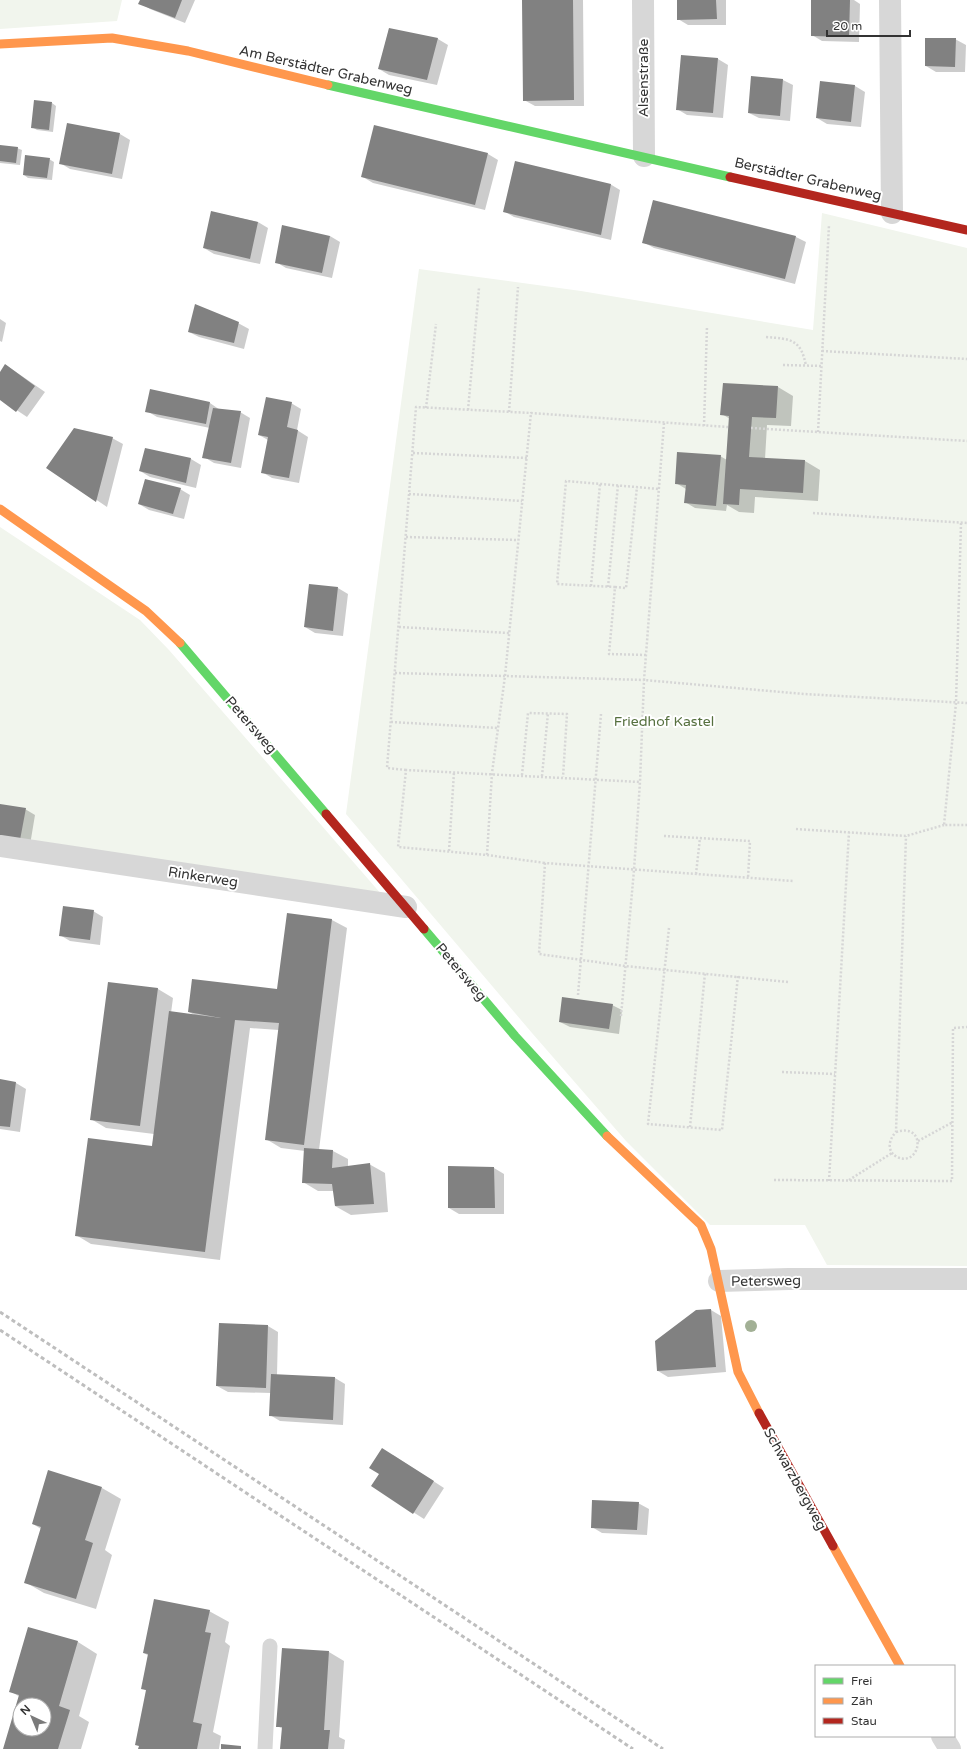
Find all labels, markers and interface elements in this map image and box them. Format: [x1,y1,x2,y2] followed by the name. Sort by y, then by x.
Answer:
[827,12,910,38] scale bar
[833,19,862,33] text: 20 m
[635,39,652,117] street label: Alsenstraße
[238,42,414,98] street label: Am Berstädter Grabenweg
[733,154,883,204] street label: Berstädter Grabenweg
[222,693,280,757] street label: Petersweg
[614,713,714,730] park label: Friedhof Kastel
[167,863,239,891] street label: Rinkerweg
[432,940,490,1004] street label: Petersweg
[731,1272,801,1290] street label: Petersweg
[760,1425,830,1533] street label: Schwarzbergweg
[815,1665,955,1737] legend
[851,1674,872,1688] text: Frei
[851,1694,873,1708] text: Zäh
[12,1697,52,1737] north arrow
[18,1702,33,1718] text: N
[851,1714,877,1728] text: Stau

